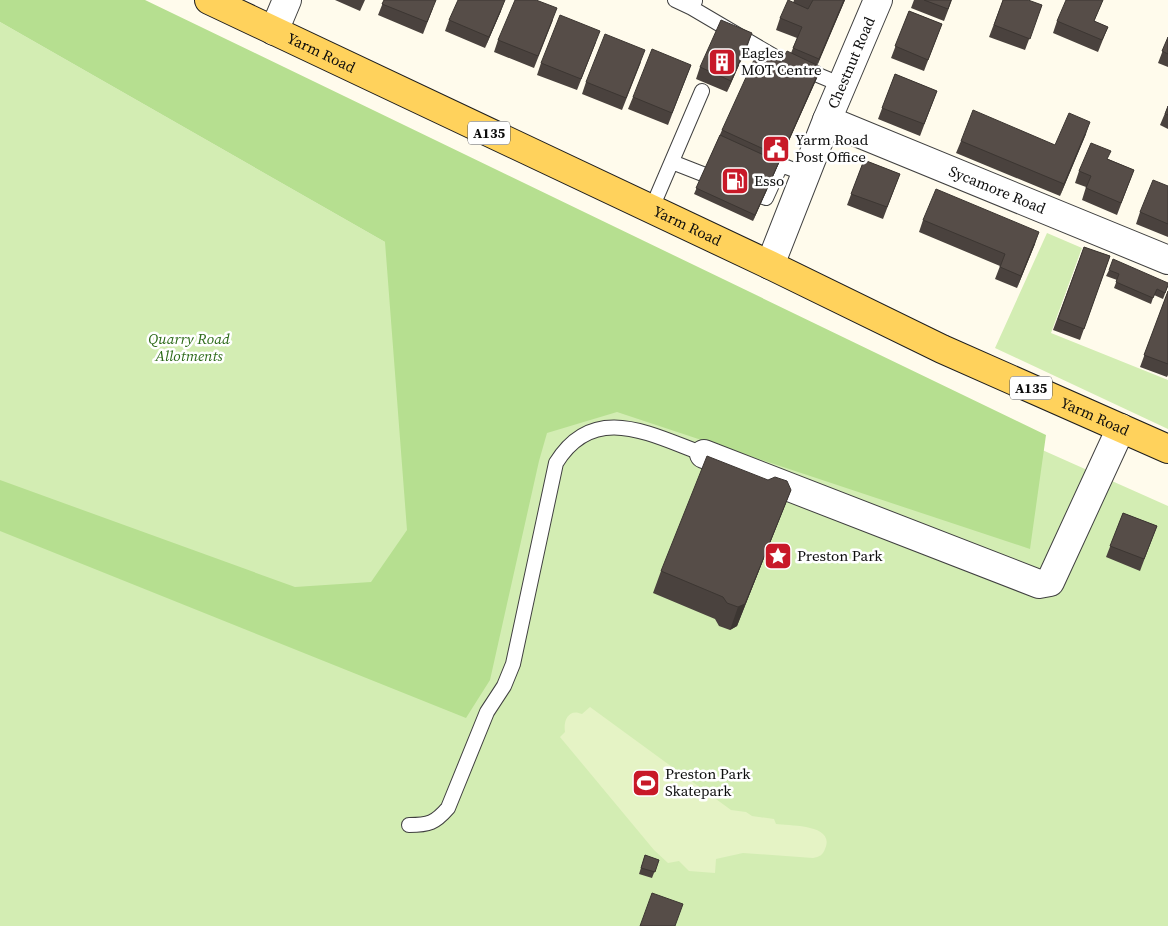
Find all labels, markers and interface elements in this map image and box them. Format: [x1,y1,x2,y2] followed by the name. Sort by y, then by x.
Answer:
[822,13,880,112] street label: Chestnut Road
[284,27,359,78] street label: Yarm Road
[741,42,822,80] place label: Eagles MOT Centre
[707,47,737,77] building icon: Eagles MOT Centre
[468,122,510,144] road number: A135
[795,129,869,167] place label: Yarm Road Post Office
[761,134,791,164] public building icon: Yarm Road Post Office
[946,160,1049,219] street label: Sycamore Road
[720,166,750,196] fuel station icon: Esso
[754,170,784,191] place label: Esso
[650,200,726,251] street label: Yarm Road
[148,328,230,366] park label: Quarry Road Allotments
[1010,376,1052,399] road number: A135
[1057,392,1133,441] street label: Yarm Road
[763,541,793,571] place icon: Preston Park
[797,545,883,566] place label: Preston Park
[665,763,751,801] place label: Preston Park Skatepark
[631,768,661,798] sports icon: Preston Park Skatepark

